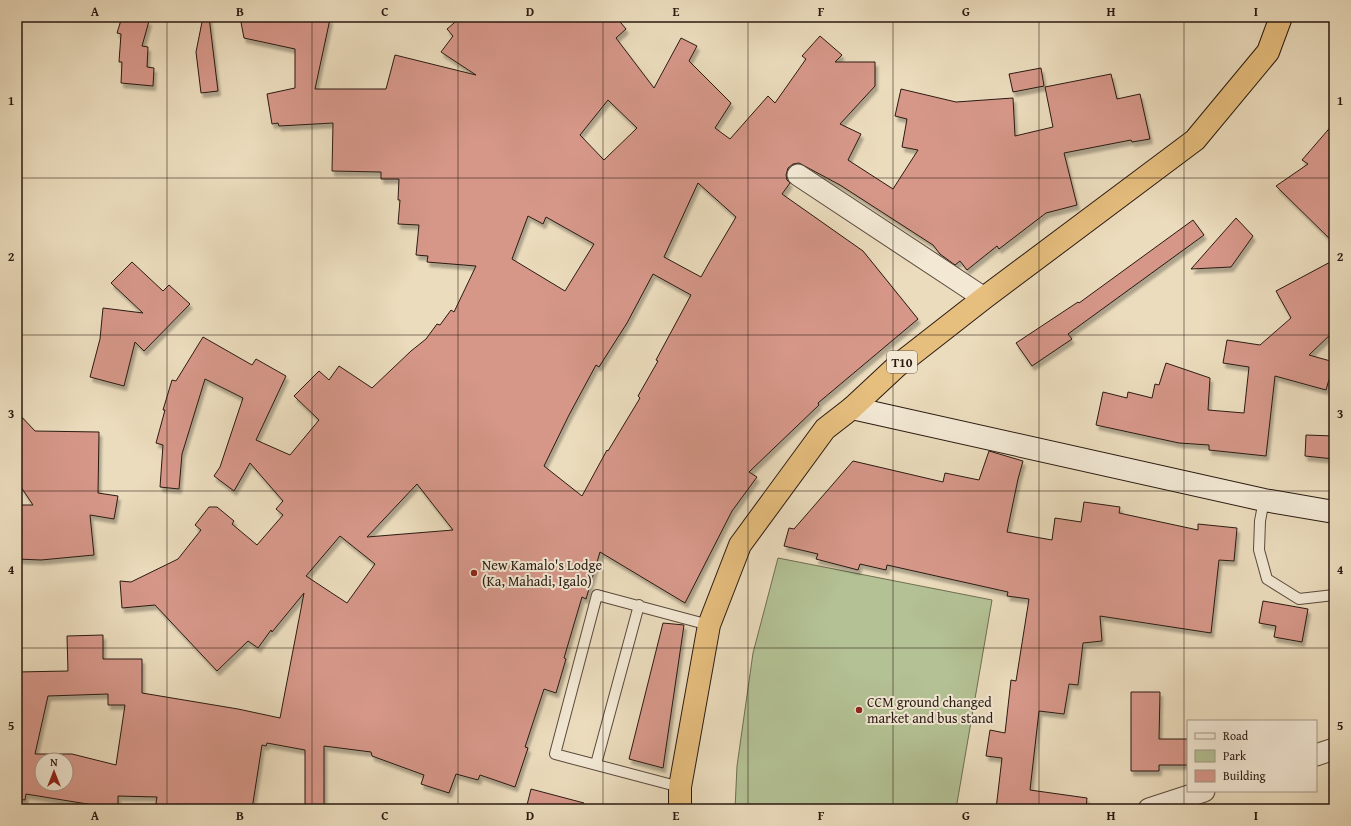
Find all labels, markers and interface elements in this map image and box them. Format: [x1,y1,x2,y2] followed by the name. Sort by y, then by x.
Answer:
[91,2,100,21] text: A
[236,2,244,21] text: B
[381,2,389,21] text: C
[526,2,534,21] text: D
[673,2,680,21] text: E
[818,2,825,21] text: F
[962,2,970,21] text: G
[1106,2,1116,21] text: H
[1254,2,1258,21] text: I
[8,91,14,110] text: 1
[1337,91,1343,110] text: 1
[8,247,15,266] text: 2
[1337,247,1344,266] text: 2
[887,351,917,373] road number: T10
[8,404,14,423] text: 3
[1337,404,1343,423] text: 3
[482,555,602,591] place label: New Kamalo's Lodge (Ka, Mahadi, Igalo)
[8,560,15,579] text: 4
[1337,560,1344,579] text: 4
[469,568,479,578] marker: New Kamalo's Lodge (Ka, Mahadi, Igalo)
[867,692,994,728] place label: CCM ground changed market and bus stand
[854,705,864,715] marker: CCM ground changed market and bus stand
[8,716,15,735] text: 5
[1337,716,1344,735] text: 5
[1187,720,1317,792] legend
[1223,727,1249,744] text: Road
[1223,747,1247,764] text: Park
[34,752,74,792] north arrow
[50,754,58,770] text: N
[1223,767,1266,784] text: Building
[91,806,100,825] text: A
[236,806,244,825] text: B
[381,806,389,825] text: C
[526,806,534,825] text: D
[673,806,680,825] text: E
[818,806,825,825] text: F
[962,806,970,825] text: G
[1106,806,1116,825] text: H
[1254,806,1258,825] text: I

